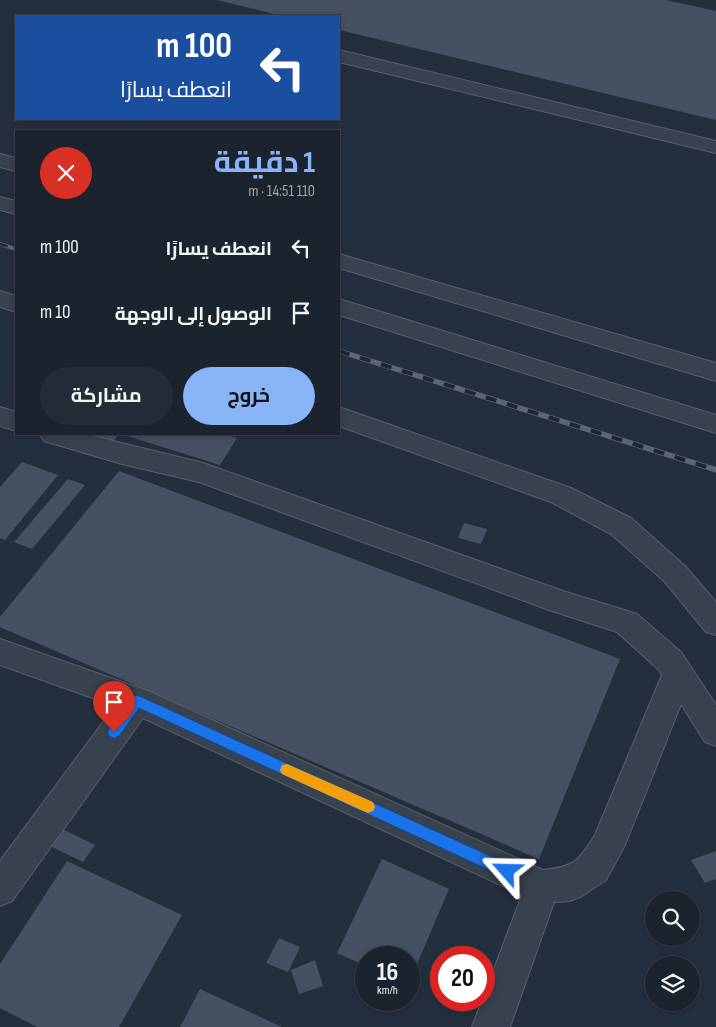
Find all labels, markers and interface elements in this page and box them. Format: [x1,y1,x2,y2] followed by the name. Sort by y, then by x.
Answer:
[156,25,232,68] text: 100 m
[250,35,315,100] icon: left
[120,77,232,104] text: انعطف يسارًا
[214,145,315,181] text: 1 دقيقة
[40,147,92,199] button: close
[248,182,315,201] text: 110 m · 14:51
[287,234,315,262] icon: left
[40,236,79,259] text: 100 m
[165,238,272,261] text: انعطف يسارًا
[287,299,315,327] icon: arrive
[40,301,70,324] text: 10 m
[115,303,272,326] text: الوصول إلى الوجهة
[40,367,173,425] button: مشاركة
[183,367,315,425] button: خروج
[93,681,135,732] pin
[100,688,128,716] icon: arrive
[480,844,532,896] position arrow
[645,891,700,1011] map controls
[645,891,700,946] button: search
[430,946,495,1011] speed limit sign: 20
[645,956,700,1011] button: layers
[377,957,398,988] text: 16
[377,983,398,998] text: km/h

